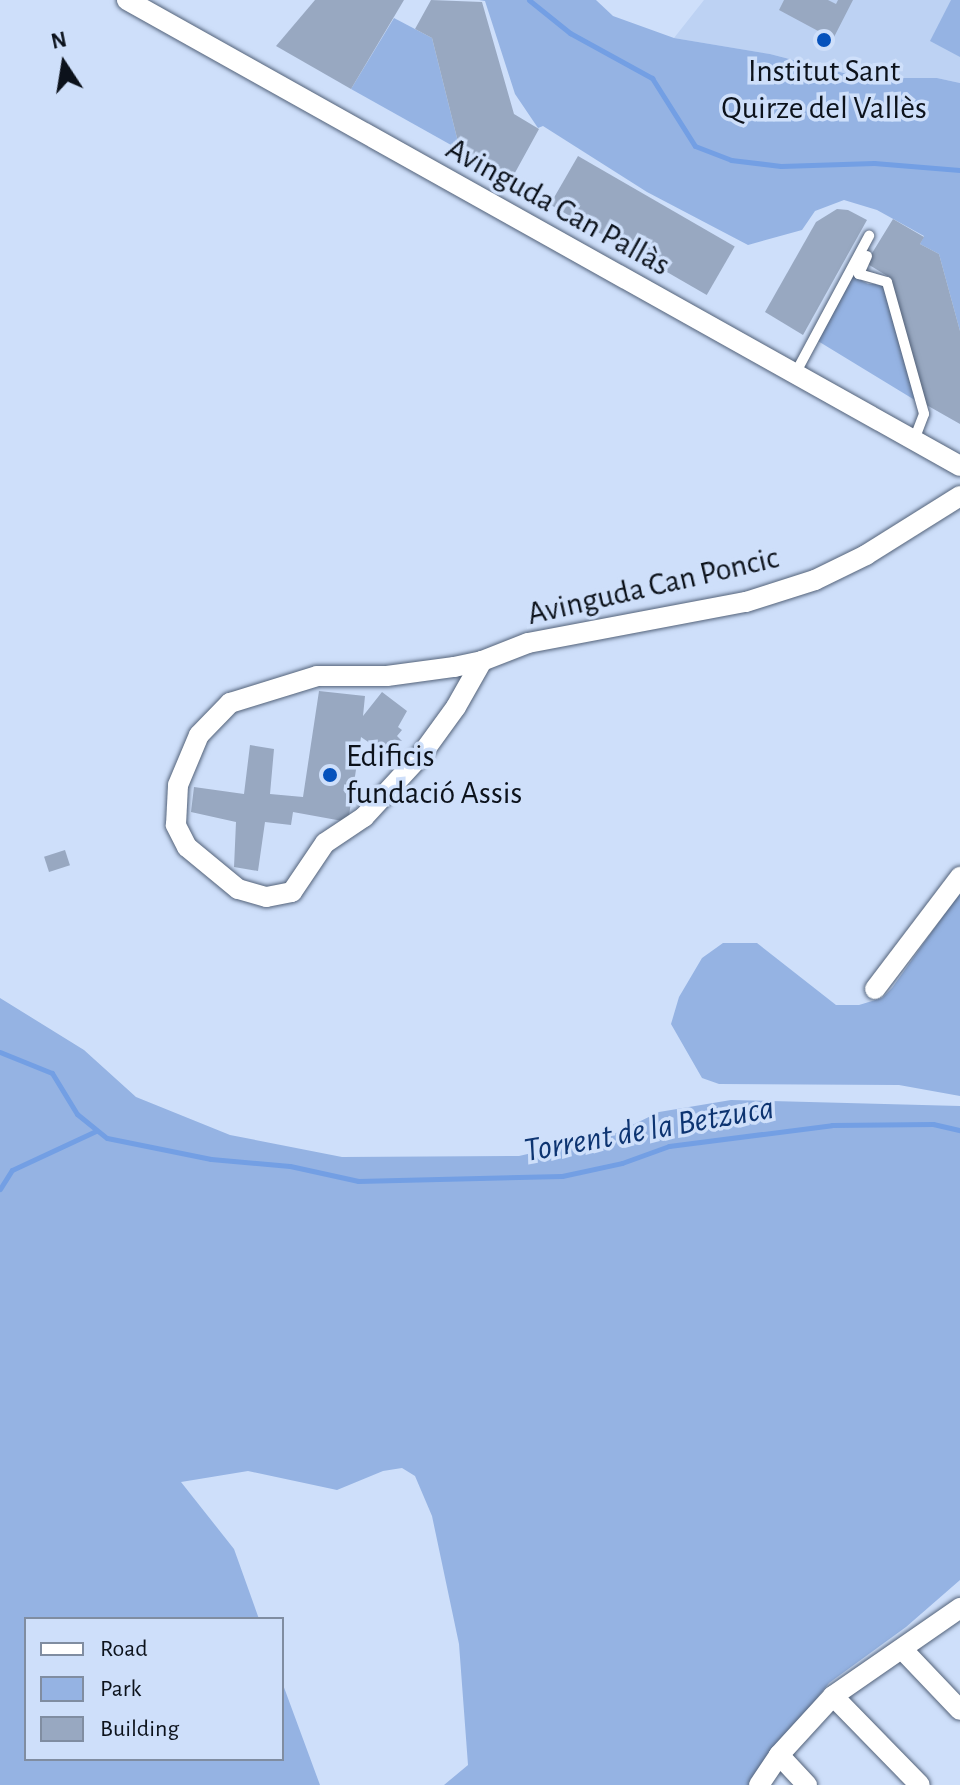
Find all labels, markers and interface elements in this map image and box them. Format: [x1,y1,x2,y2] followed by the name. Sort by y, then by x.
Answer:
[24,24,104,104] north arrow
[49,28,69,53] text: N
[815,31,833,49] marker: Institut Sant Quirze del Vallès
[721,53,927,128] place label: Institut Sant Quirze del Vallès
[439,130,677,284] street label: Avinguda Can Pallàs
[524,538,782,634] street label: Avinguda Can Poncic
[346,738,522,813] place label: Edificis fundació Assis
[321,766,339,784] marker: Edificis fundació Assis
[521,1088,777,1172] water label: Torrent de la Betzuca
[24,1617,284,1761] legend
[100,1637,148,1661] text: Road
[100,1677,141,1701] text: Park
[100,1717,179,1741] text: Building

